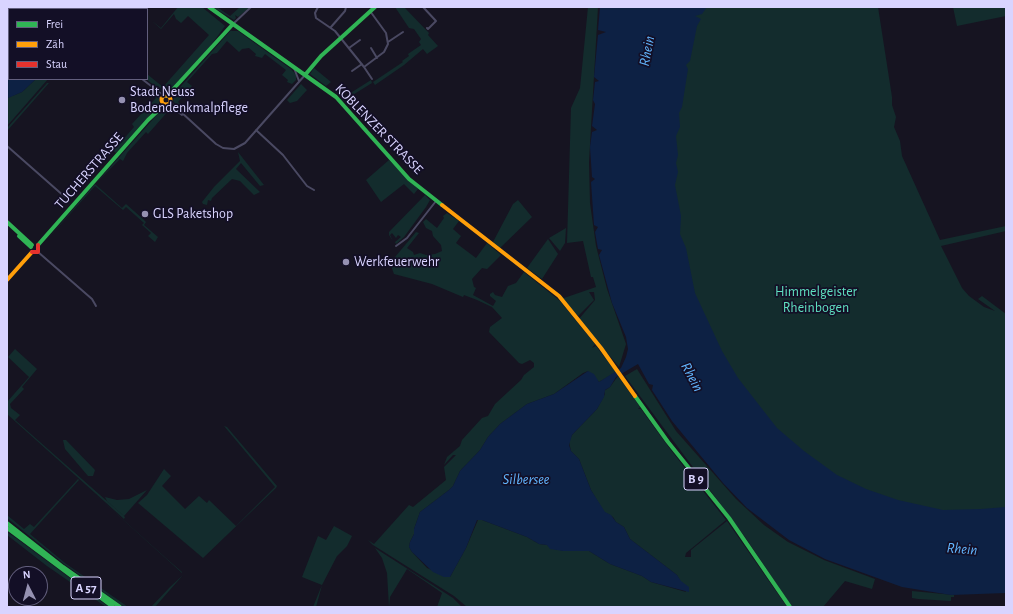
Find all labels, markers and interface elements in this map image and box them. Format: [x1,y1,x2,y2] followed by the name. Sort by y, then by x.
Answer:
[8,8,148,80] legend
[46,18,63,30] text: Frei
[635,34,659,68] water label: Rhein
[46,38,64,50] text: Zäh
[46,58,67,70] text: Stau
[332,80,426,178] street label: KOBLENZER STRASSE
[130,84,248,116] place label: Stadt Neuss Bodendenkmalpflege
[117,95,127,105] marker: Stadt Neuss Bodendenkmalpflege
[51,129,127,213] street label: TUCHERSTRASSE
[153,206,233,222] place label: GLS Paketshop
[140,209,150,219] marker: GLS Paketshop
[354,254,439,270] place label: Werkfeuerwehr
[341,257,351,267] marker: Werkfeuerwehr
[775,284,857,316] park label: Himmelgeister Rheinbogen
[677,359,707,395] water label: Rhein
[684,468,708,490] road number: B 9
[503,470,549,488] water label: Silbersee
[946,539,978,559] water label: Rhein
[8,566,48,606] north arrow
[22,569,31,580] text: N
[71,577,101,599] road number: A 57

